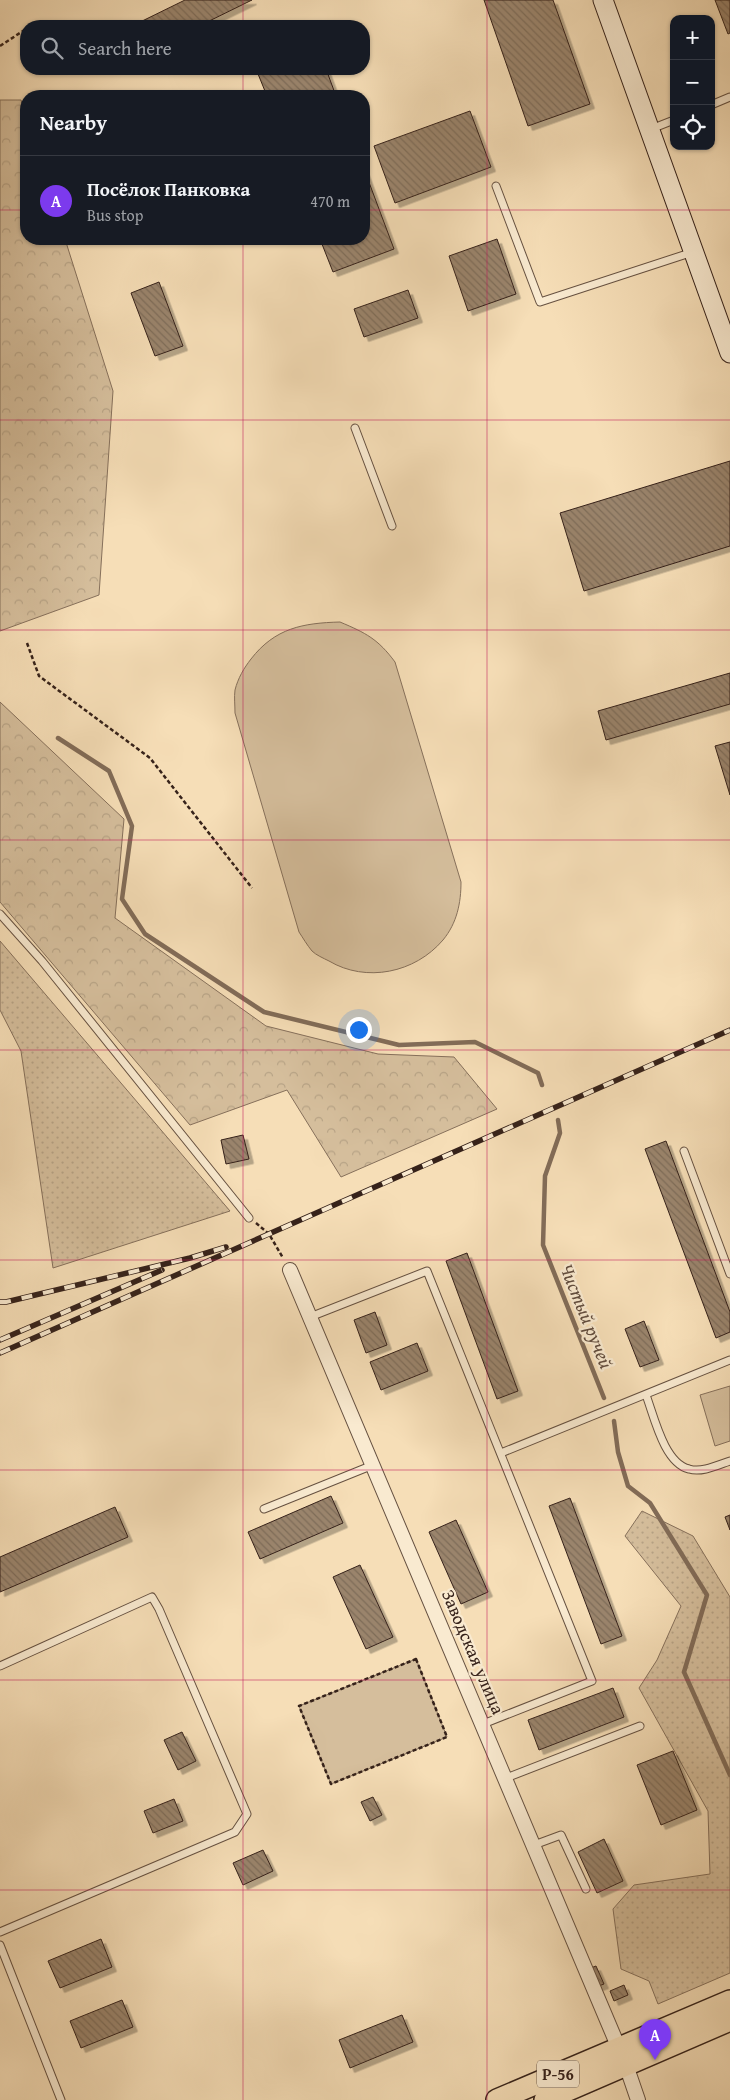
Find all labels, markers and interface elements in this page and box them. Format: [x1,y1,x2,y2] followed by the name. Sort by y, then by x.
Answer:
[670,15,715,150] map controls
[670,15,715,60] button: +
[20,20,370,75] search box
[38,34,66,62] icon: search
[78,34,172,62] text: Search here
[670,60,715,105] button: −
[670,105,715,150] button: locate
[40,107,107,138] text: Nearby
[87,175,250,203] text: Посёлок Панковка
[51,189,61,213] text: A
[310,189,350,213] text: 470 m
[87,203,143,227] text: Bus stop
[346,1017,372,1043] your location
[553,1259,621,1373] water label: Чистый ручей
[435,1585,512,1719] street label: Заводская улица
[639,2019,671,2060] pin: A
[537,2060,579,2088] road number: Р-56

